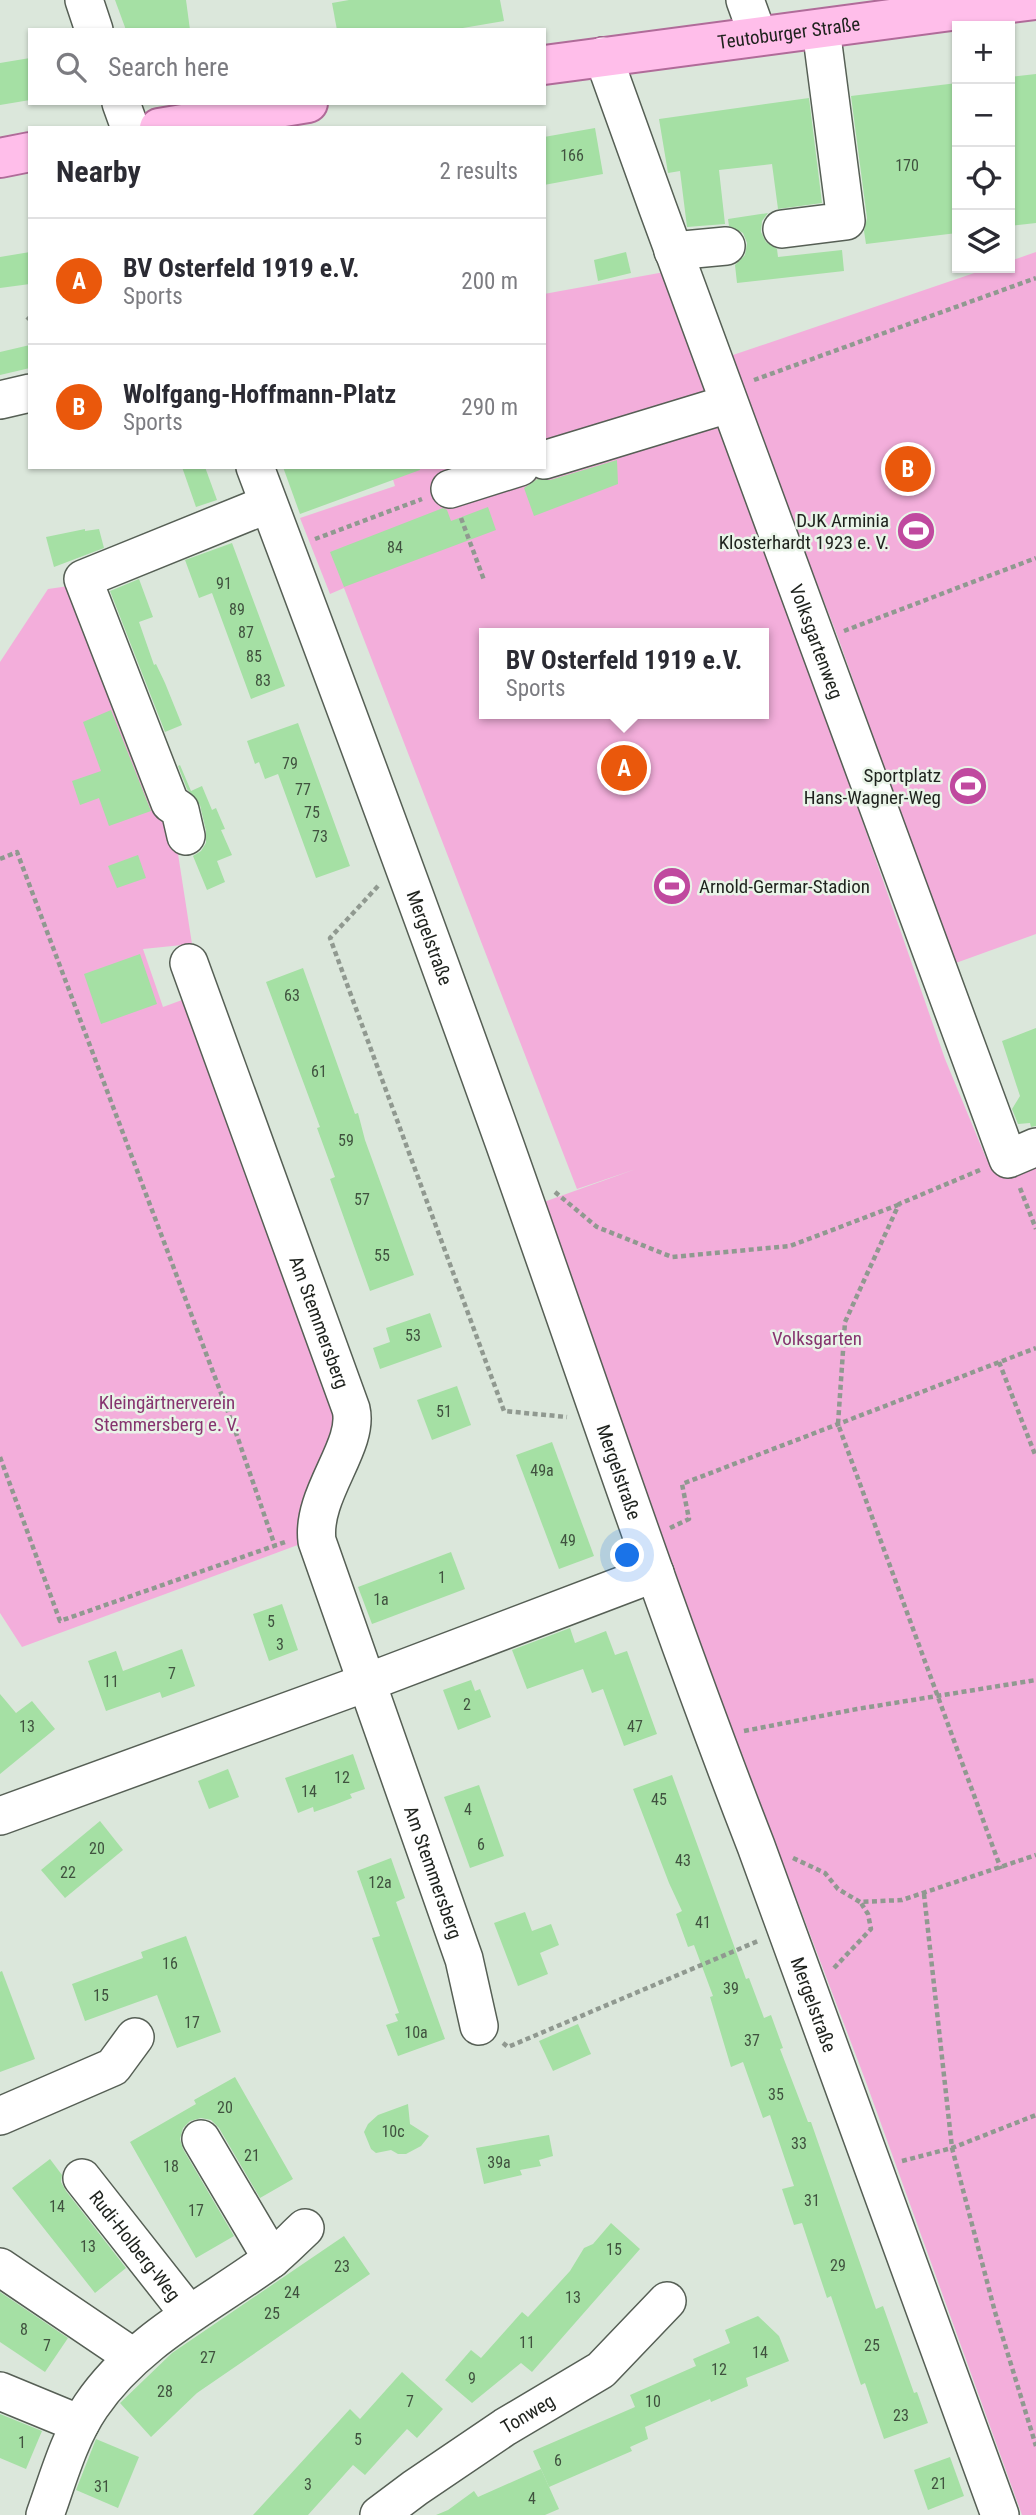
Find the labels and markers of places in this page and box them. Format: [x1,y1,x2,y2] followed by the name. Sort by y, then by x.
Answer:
[885,443,931,495] pin: B
[719,509,889,554] place label: DJK Arminia Klosterhardt 1923 e. V.
[895,510,937,552] sports icon: DJK Arminia Klosterhardt 1923 e. V.
[601,742,647,794] pin: A
[804,764,941,809] place label: Sportplatz Hans-Wagner-Weg
[947,765,989,807] sports icon: Sportplatz Hans-Wagner-Weg
[651,865,693,907] sports icon: Arnold-Germar-Stadion
[699,875,870,898] place label: Arnold-Germar-Stadion

